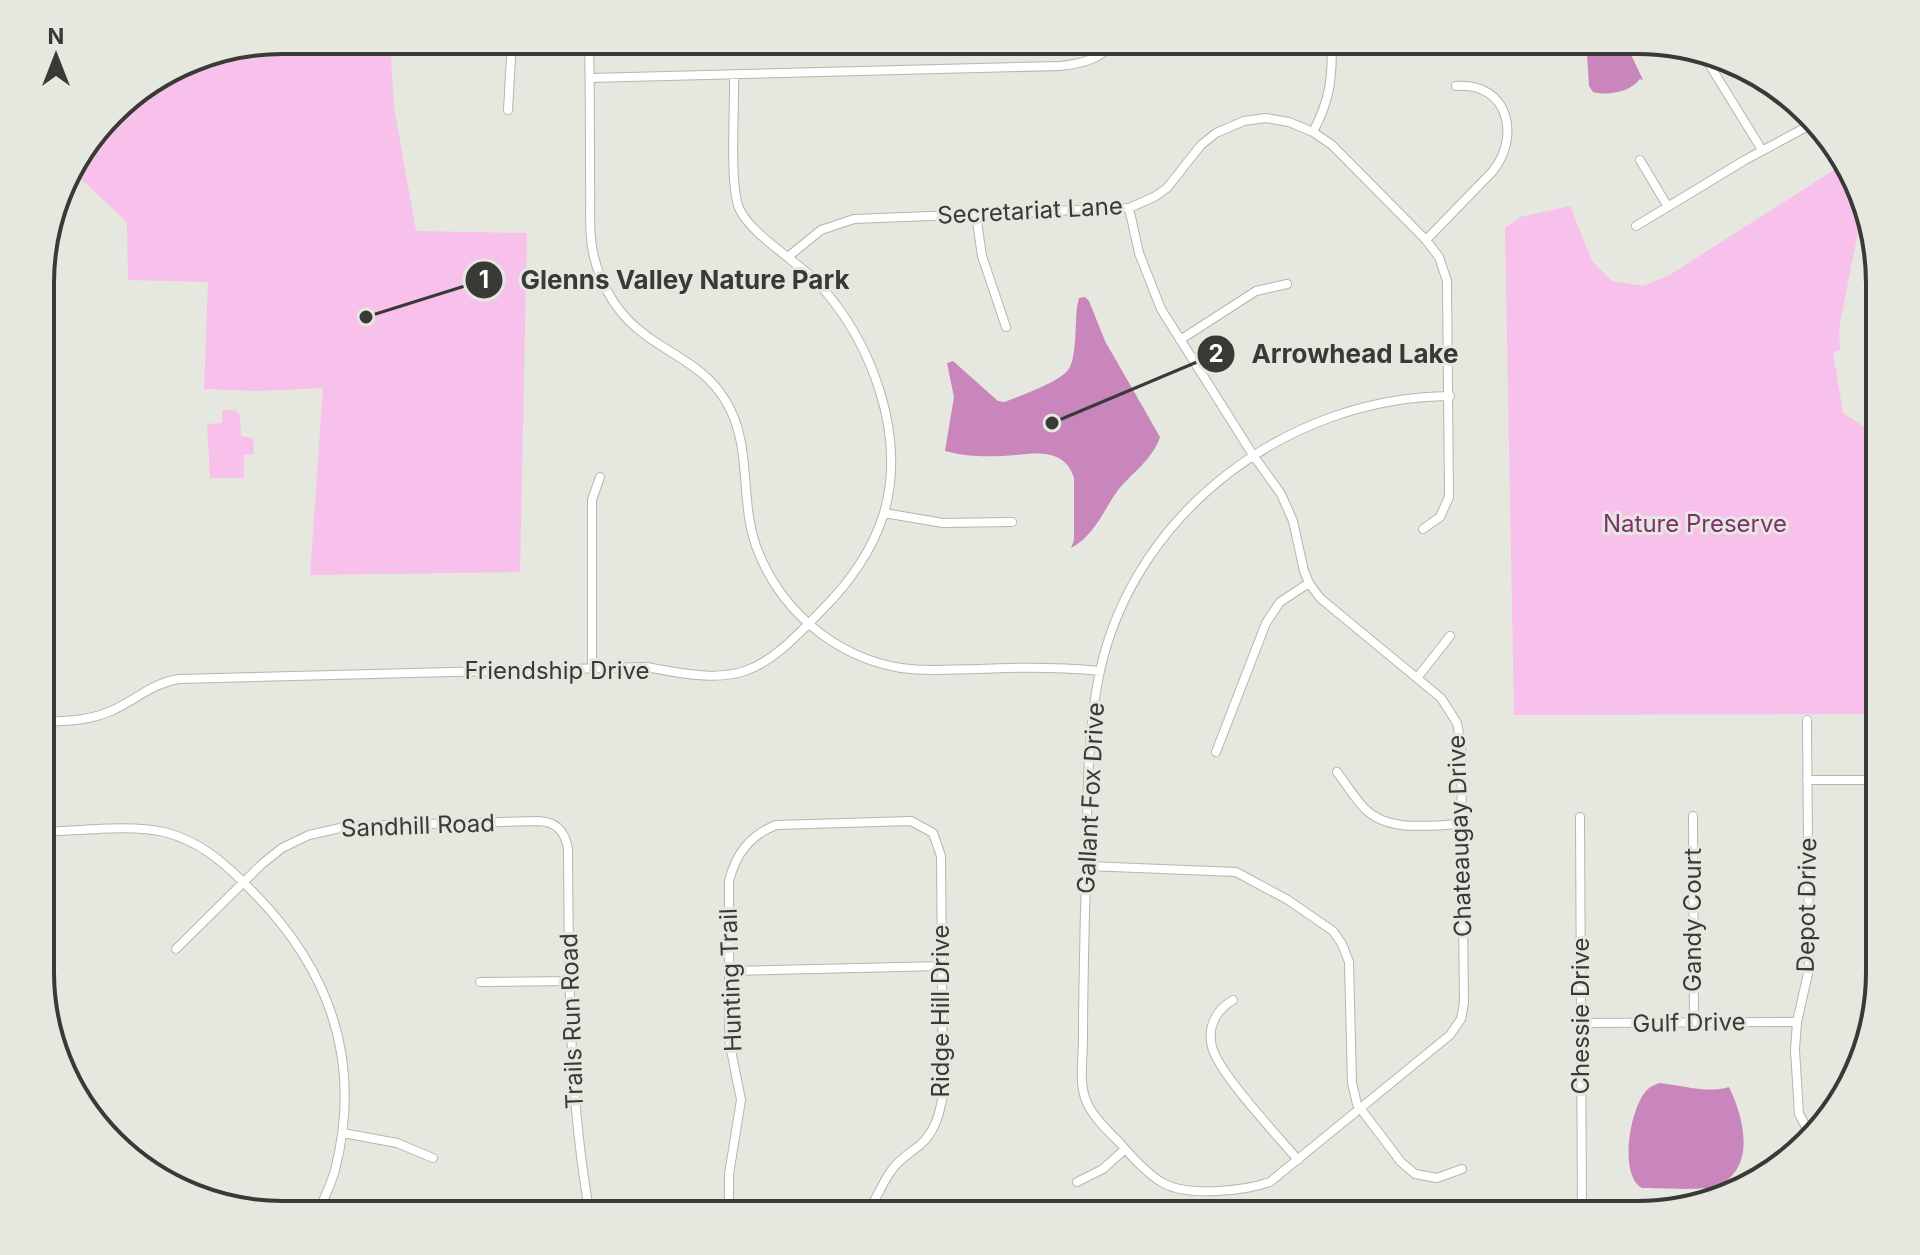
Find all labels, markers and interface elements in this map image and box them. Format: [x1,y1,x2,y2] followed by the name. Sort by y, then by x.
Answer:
[16,16,96,96] north arrow
[48,23,64,49] text: N
[936,191,1123,230] street label: Secretariat Lane
[464,255,865,305] callout: Glenns Valley Nature Park
[521,264,849,295] text: Glenns Valley Nature Park
[479,265,489,294] text: 1
[1196,329,1475,379] callout: Arrowhead Lake
[1251,338,1459,369] text: Arrowhead Lake
[1208,339,1224,368] text: 2
[1603,509,1787,538] park label: Nature Preserve
[464,656,650,685] street label: Friendship Drive
[1071,701,1110,894] street label: Gallant Fox Drive
[1441,734,1478,938] street label: Chateaugay Drive
[341,808,495,843] street label: Sandhill Road
[1791,837,1822,973] street label: Depot Drive
[1678,848,1707,992] street label: Gandy Court
[713,908,748,1052] street label: Hunting Trail
[926,925,955,1098] street label: Ridge Hill Drive
[554,932,589,1110] street label: Trails Run Road
[1566,937,1595,1095] street label: Chessie Drive
[1632,1007,1746,1038] street label: Gulf Drive

